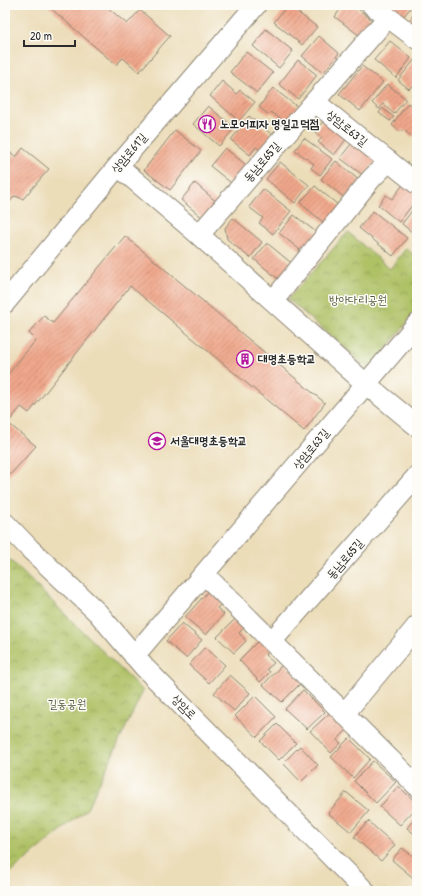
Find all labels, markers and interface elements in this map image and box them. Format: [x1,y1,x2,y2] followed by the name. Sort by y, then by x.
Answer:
[24,22,75,48] scale bar
[30,27,52,44] text: 20 m
[323,106,372,150] street label: 상암로63길
[197,114,217,134] restaurant icon: 노모어피자 명일고덕점
[220,115,320,132] place label: 노모어피자 명일고덕점
[107,129,151,176] street label: 상암로61길
[239,138,284,186] street label: 동남로65길
[329,291,387,308] park label: 방아다리공원
[235,349,255,369] building icon: 대명초등학교
[257,350,316,367] place label: 대명초등학교
[288,424,333,473] street label: 상암로63길
[147,431,167,451] school or university icon: 서울대명초등학교
[170,432,247,449] place label: 서울대명초등학교
[322,535,367,583] street label: 동남로65길
[168,690,201,723] street label: 상암로
[48,695,86,712] park label: 길동공원

